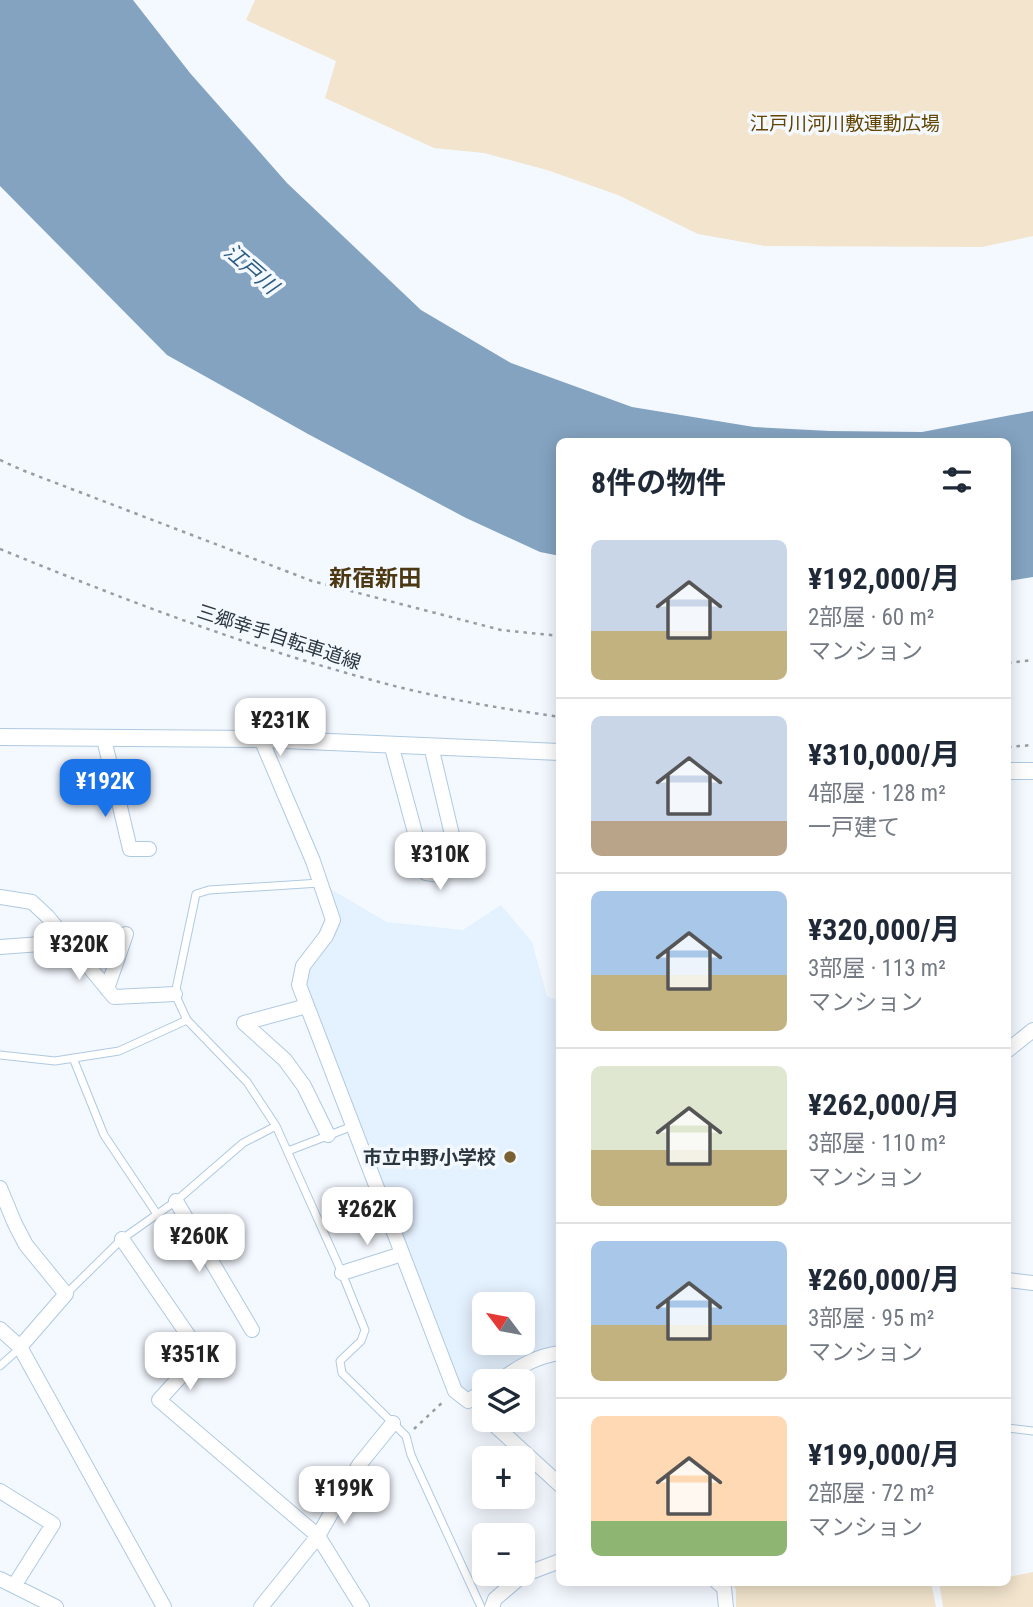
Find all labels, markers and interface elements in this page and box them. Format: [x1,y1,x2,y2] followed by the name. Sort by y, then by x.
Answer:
[750,112,940,135] park label: 江戸川河川敷運動広場
[219,239,284,300] water label: 江戸川
[938,461,976,499] icon: filters
[591,465,726,500] text: 8件の物件
[808,561,961,596] text: ¥192,000/月
[329,565,421,592] district label: 新宿新田
[647,568,731,652] icon: home
[194,600,364,674] street label: 三郷幸手自転車道線
[808,604,934,631] text: 2部屋 · 60 m²
[808,638,923,665] text: マンション
[231,698,329,758] pin: ¥231K
[251,707,309,734] text: ¥231K
[808,737,961,772] text: ¥310,000/月
[647,744,731,828] icon: home
[56,760,154,819] pin: ¥192K
[76,768,134,795] text: ¥192K
[808,780,946,807] text: 4部屋 · 128 m²
[808,814,900,841] text: 一戸建て
[391,832,489,892] pin: ¥310K
[411,841,469,868] text: ¥310K
[808,912,961,947] text: ¥320,000/月
[647,919,731,1003] icon: home
[30,922,128,982] pin: ¥320K
[50,931,108,958] text: ¥320K
[808,955,946,982] text: 3部屋 · 113 m²
[808,989,923,1016] text: マンション
[808,1087,961,1122] text: ¥262,000/月
[647,1094,731,1178] icon: home
[808,1130,946,1157] text: 3部屋 · 110 m²
[363,1146,496,1169] place label: 市立中野小学校
[502,1149,518,1165] marker: 市立中野小学校
[808,1164,923,1191] text: マンション
[318,1188,416,1247] pin: ¥262K
[338,1196,396,1223] text: ¥262K
[150,1214,248,1274] pin: ¥260K
[170,1223,228,1250] text: ¥260K
[808,1262,961,1297] text: ¥260,000/月
[647,1269,731,1353] icon: home
[472,1292,536,1354] north arrow
[472,1292,535,1586] map controls
[808,1305,934,1332] text: 3部屋 · 95 m²
[141,1332,239,1392] pin: ¥351K
[808,1339,923,1366] text: マンション
[161,1341,219,1368] text: ¥351K
[472,1369,535,1432] button: layers
[808,1437,961,1472] text: ¥199,000/月
[647,1444,731,1528] icon: home
[472,1446,535,1509] button: +
[295,1466,393,1526] pin: ¥199K
[315,1475,373,1502] text: ¥199K
[808,1480,934,1507] text: 2部屋 · 72 m²
[808,1514,923,1541] text: マンション
[472,1523,535,1586] button: −

